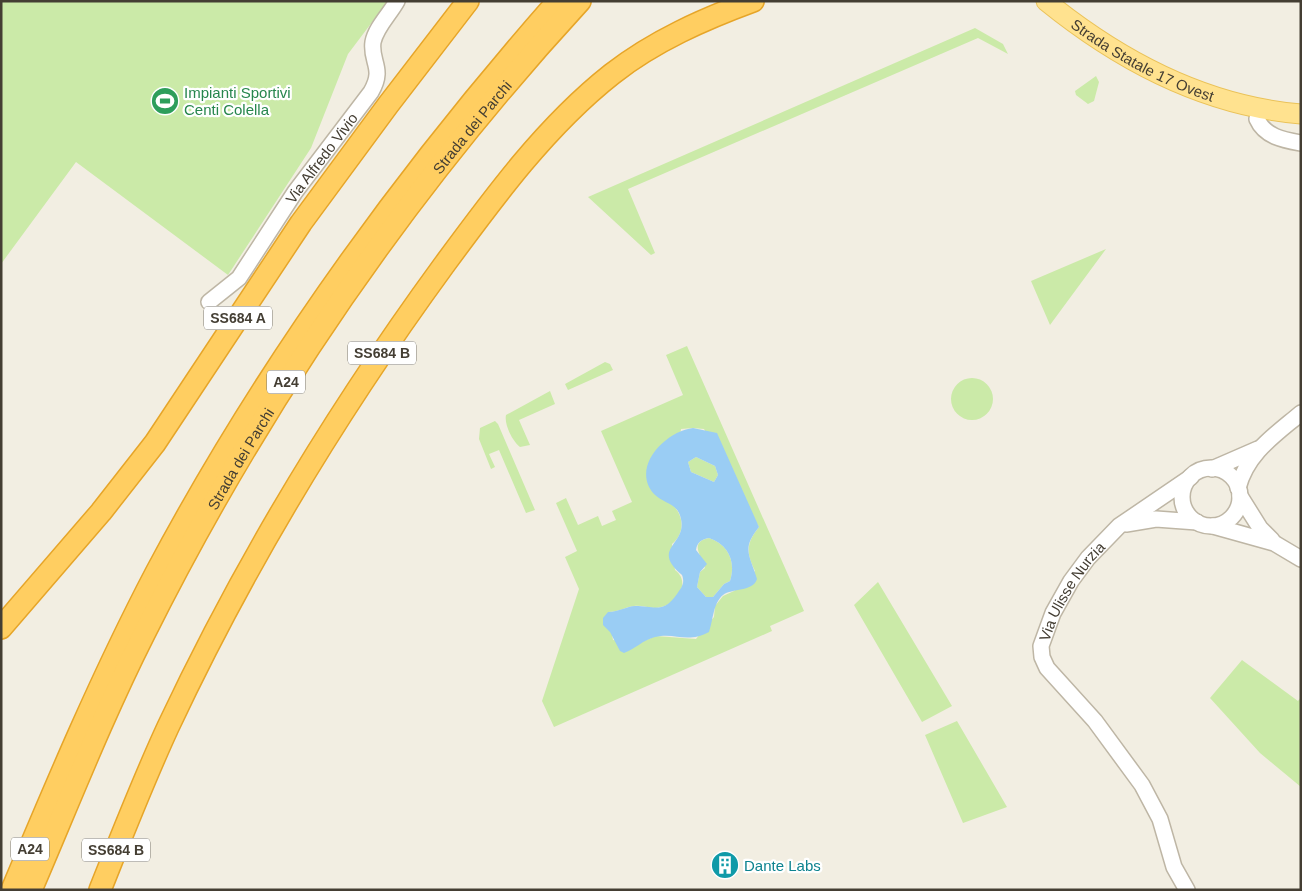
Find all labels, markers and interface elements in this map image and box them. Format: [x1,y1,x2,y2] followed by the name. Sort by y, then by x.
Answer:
[1068,15,1217,104] street label: Strada Statale 17 Ovest
[429,77,515,177] street label: Strada dei Parchi
[184,84,291,118] place label: Impianti Sportivi Centi Colella
[150,86,180,116] sports icon: Impianti Sportivi Centi Colella
[282,109,361,206] street label: Via Alfredo Vivio
[204,306,272,330] road number: SS684 A
[348,342,416,364] road number: SS684 B
[267,371,305,394] road number: A24
[204,405,277,512] street label: Strada dei Parchi
[1035,538,1108,643] street label: Via Ulisse Nurzia
[11,838,49,861] road number: A24
[82,838,150,862] road number: SS684 B
[710,850,740,880] building icon: Dante Labs
[744,857,821,874] place label: Dante Labs

